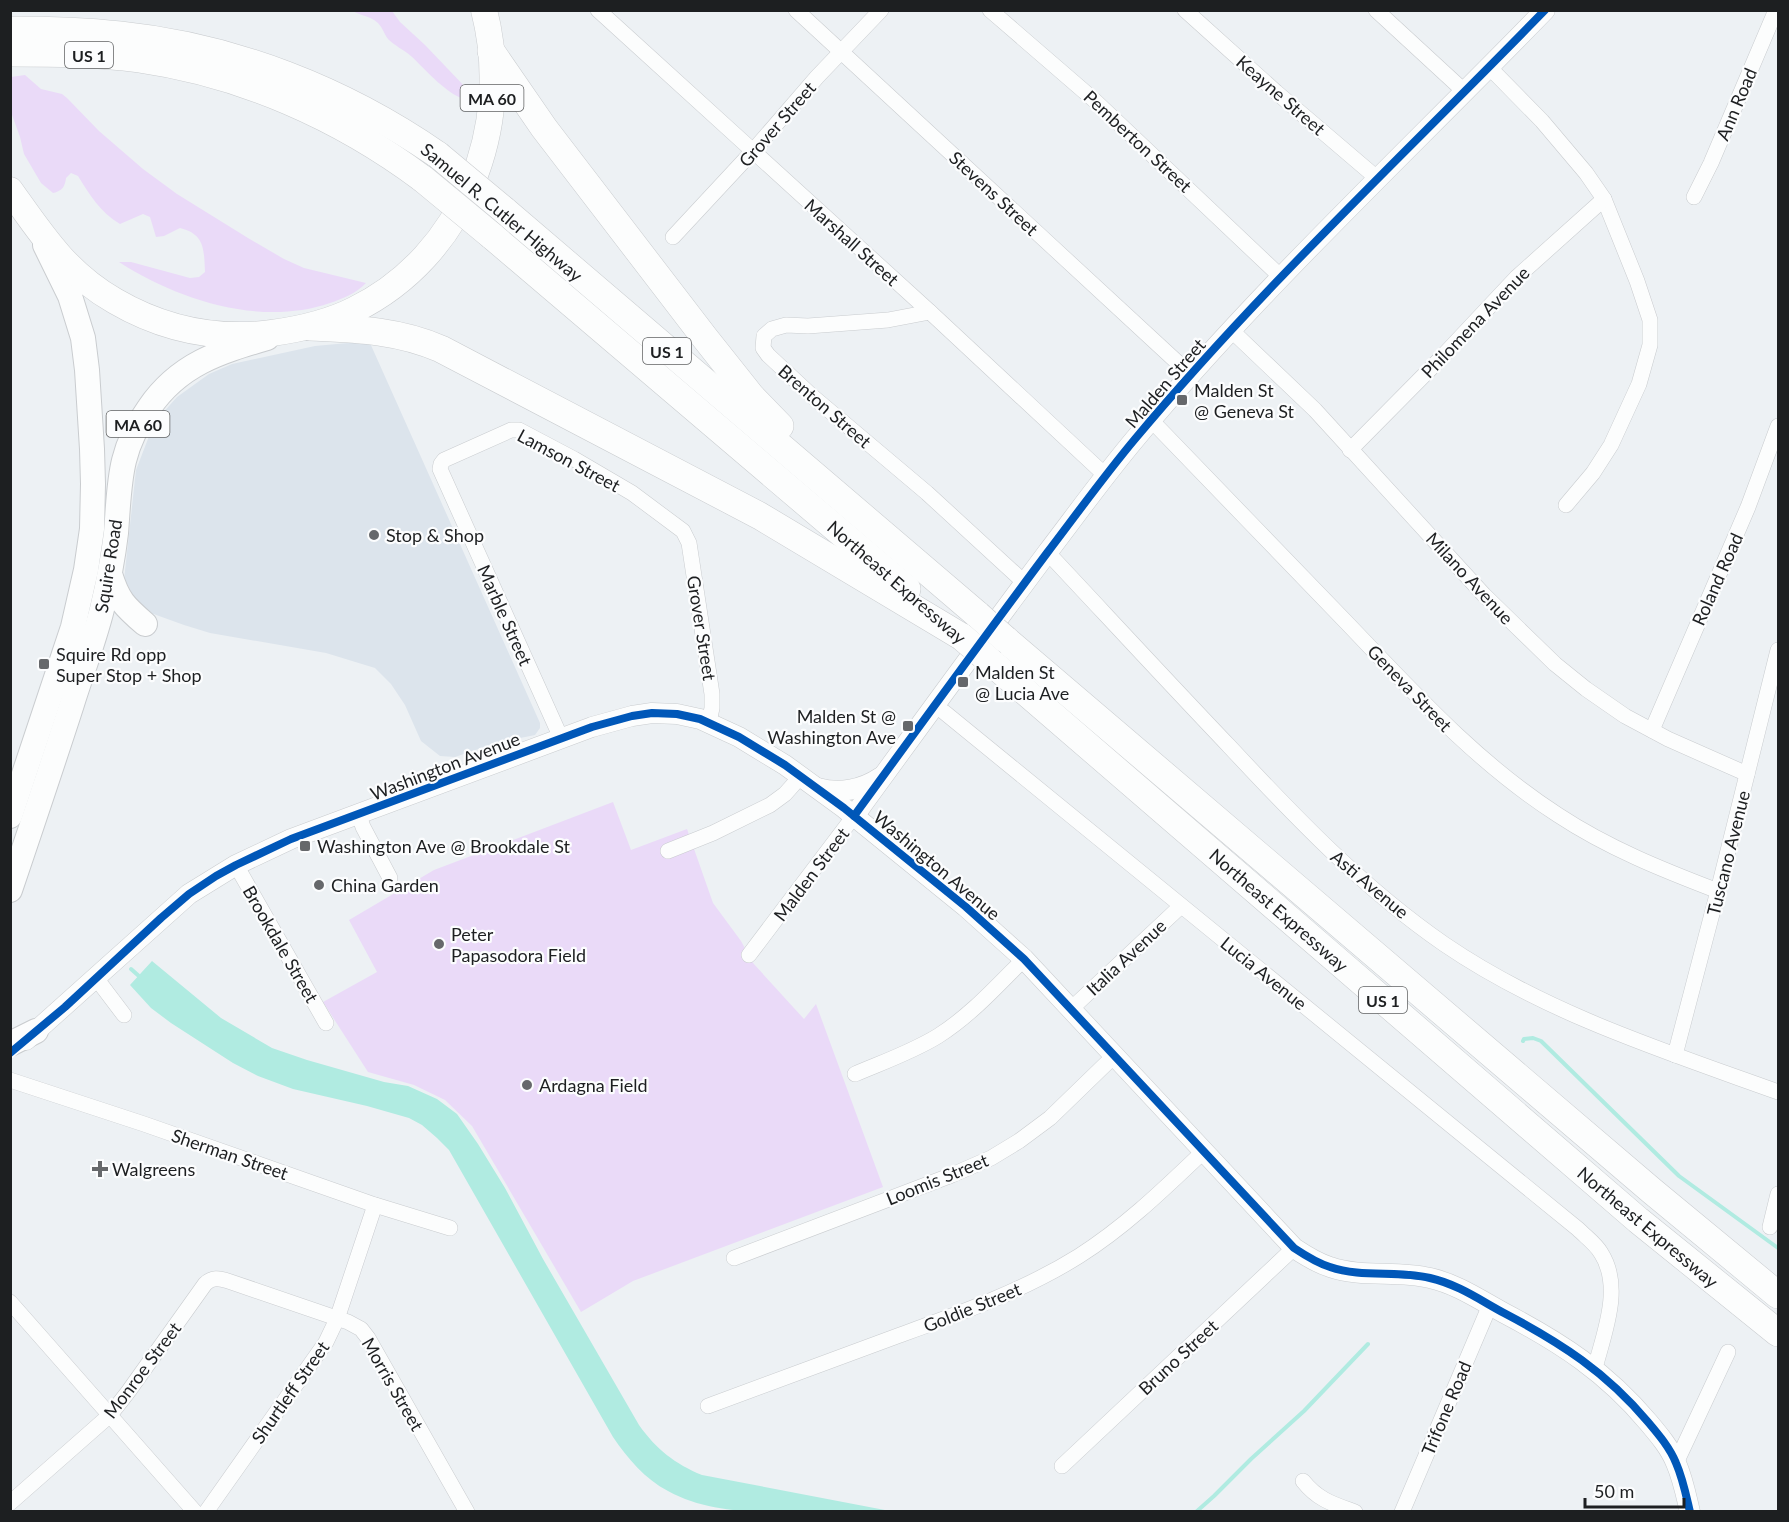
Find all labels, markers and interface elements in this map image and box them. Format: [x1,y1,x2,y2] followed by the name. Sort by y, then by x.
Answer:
[65,42,113,68] road number: US 1
[1232,51,1330,140] street label: Keayne Street
[1711,64,1761,144] street label: Ann Road
[734,76,820,171] street label: Grover Street
[460,85,524,111] road number: MA 60
[1080,85,1197,197] street label: Pemberton Street
[417,138,588,286] street label: Samuel R. Cutler Highway
[945,146,1043,240] street label: Stevens Street
[800,194,904,290] street label: Marshall Street
[1416,262,1534,382] street label: Philomena Avenue
[1120,333,1210,432] street label: Malden Street
[643,338,691,364] road number: US 1
[774,360,876,453] street label: Brenton Street
[1194,379,1295,422] place label: Malden St @ Geneva St
[1175,393,1189,407] marker: Malden St @ Geneva St
[106,411,170,437] road number: MA 60
[514,424,625,497] street label: Lamson Street
[823,516,971,649] street label: Northeast Expressway
[90,518,126,614] street label: Squire Road
[386,524,484,546] place label: Stop & Shop
[1422,527,1518,629] street label: Milano Avenue
[367,528,381,542] marker: Stop & Shop
[1687,529,1747,629] street label: Roland Road
[473,561,537,669] street label: Marble Street
[683,574,721,683] street label: Grover Street
[1363,640,1457,736] street label: Geneva Street
[56,643,202,686] place label: Squire Rd opp Super Stop + Shop
[37,657,51,671] marker: Squire Rd opp Super Stop + Shop
[975,661,1069,704] place label: Malden St @ Lucia Ave
[956,675,970,689] marker: Malden St @ Lucia Ave
[767,705,896,748] place label: Malden St @ Washington Ave
[901,719,915,733] marker: Malden St @ Washington Ave
[367,727,523,805] street label: Washington Avenue
[1702,788,1754,918] street label: Tuscano Avenue
[869,806,1005,924] street label: Washington Avenue
[769,823,854,925] street label: Malden Street
[317,835,571,857] place label: Washington Ave @ Brookdale St
[298,839,312,853] marker: Washington Ave @ Brookdale St
[1205,844,1353,977] street label: Northeast Expressway
[1327,845,1413,923] street label: Asti Avenue
[331,874,439,896] place label: China Garden
[312,878,326,892] marker: China Garden
[239,882,324,1007] street label: Brookdale Street
[1081,914,1171,1000] street label: Italia Avenue
[451,923,586,966] place label: Peter Papasodora Field
[1217,932,1311,1014] street label: Lucia Avenue
[432,937,446,951] marker: Peter Papasodora Field
[1359,987,1407,1013] road number: US 1
[539,1074,648,1096] place label: Ardagna Field
[520,1078,534,1092] marker: Ardagna Field
[169,1124,292,1184] street label: Sherman Street
[883,1148,992,1209] street label: Loomis Street
[112,1158,195,1180] place label: Walgreens
[93,1162,107,1176] marker: Walgreens
[1573,1162,1723,1293] street label: Northeast Expressway
[920,1277,1025,1337] street label: Goldie Street
[1134,1314,1223,1399] street label: Bruno Street
[99,1317,186,1422] street label: Monroe Street
[358,1334,429,1435] street label: Morris Street
[247,1336,334,1447] street label: Shurtleff Street
[1416,1358,1476,1458] street label: Trifone Road
[1585,1471,1684,1509] scale bar
[1594,1480,1634,1502] text: 50 m

